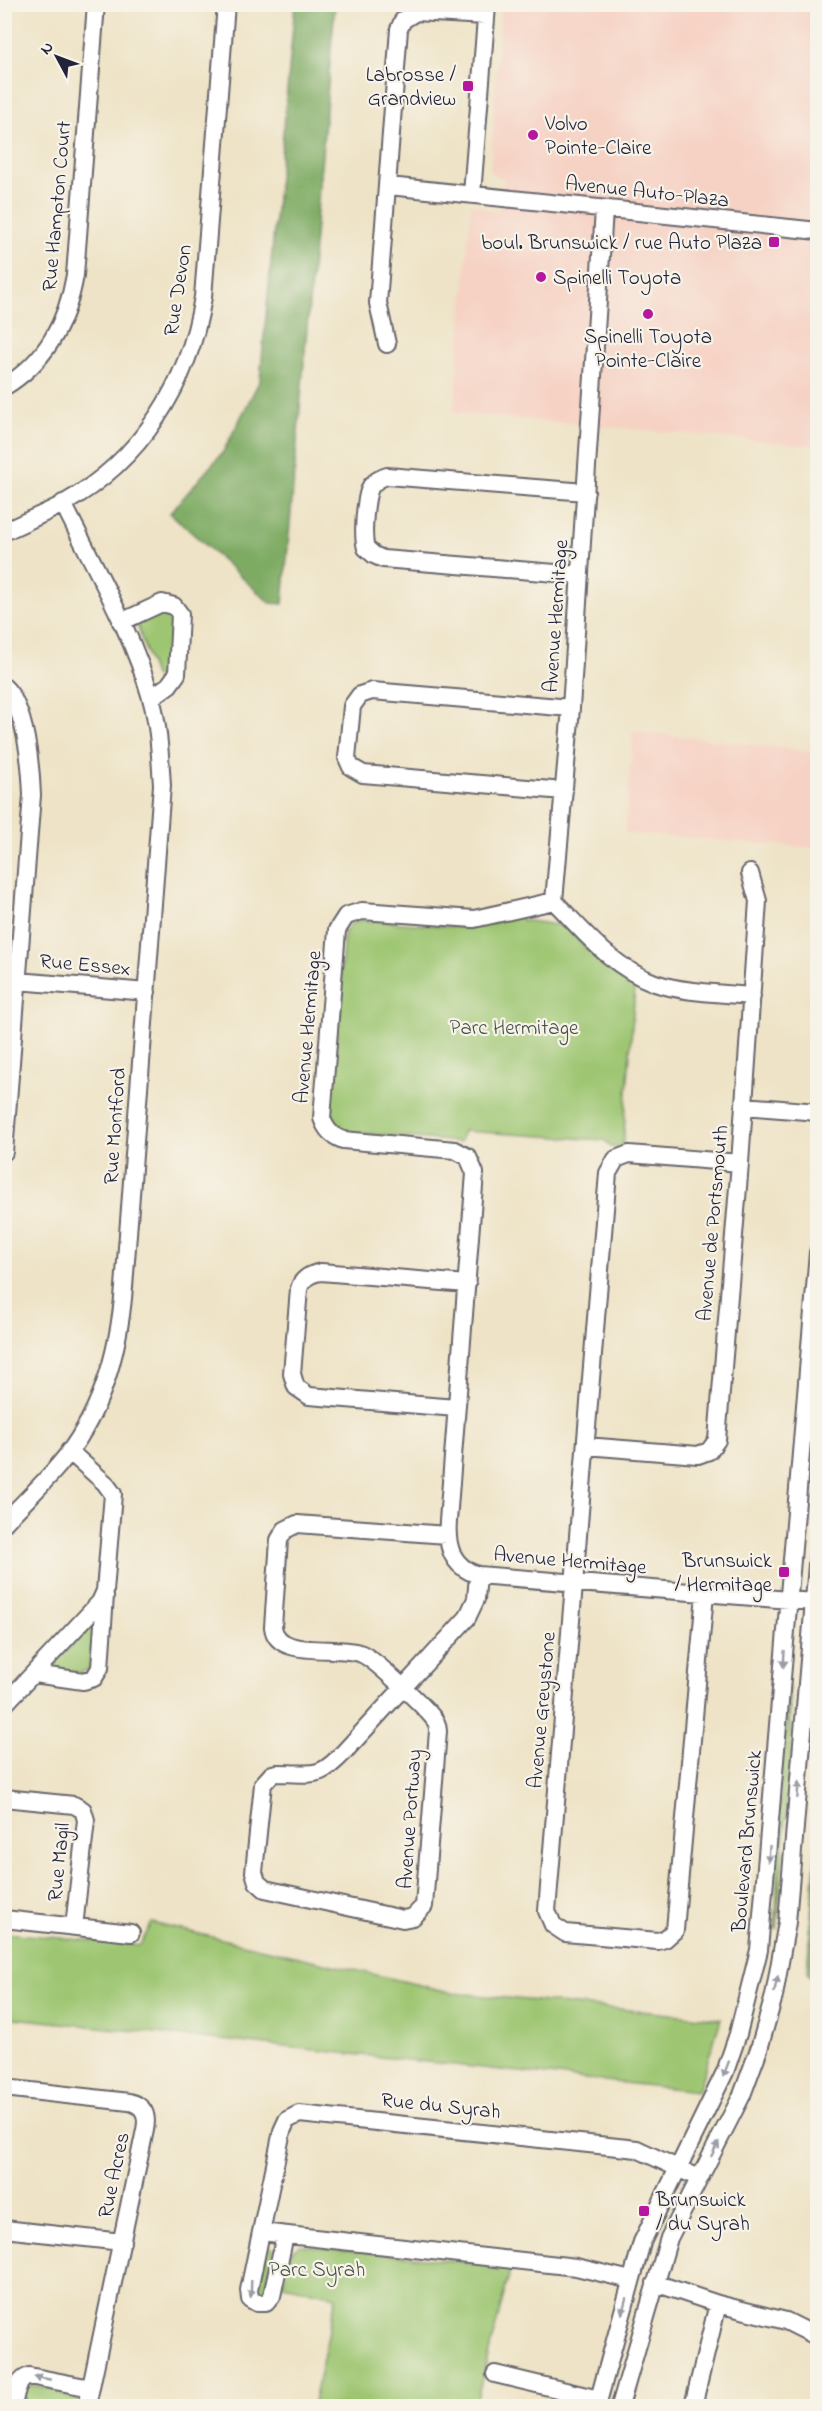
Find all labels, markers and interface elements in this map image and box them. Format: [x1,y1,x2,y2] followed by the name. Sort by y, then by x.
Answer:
[27,27,87,87] north arrow
[35,36,60,60] text: N
[366,61,456,115] place label: Labrosse / Grandview
[461,79,475,93] marker: Labrosse / Grandview
[544,110,652,164] place label: Volvo Pointe-Claire
[36,120,80,293] street label: Rue Hampton Court
[526,128,540,142] marker: Volvo Pointe-Claire
[563,169,730,217] street label: Avenue Auto-Plaza
[481,229,762,259] place label: boul. Brunswick / rue Auto Plaza
[767,235,781,249] marker: boul. Brunswick / rue Auto Plaza
[157,242,201,338] street label: Rue Devon
[553,264,681,296] place label: Spinelli Toyota
[534,270,548,284] marker: Spinelli Toyota
[641,307,655,321] marker: Spinelli Toyota Pointe-Claire
[584,323,712,377] place label: Spinelli Toyota Pointe-Claire
[537,538,579,694] street label: Avenue Hermitage
[38,947,132,985] street label: Rue Essex
[287,949,333,1105] street label: Avenue Hermitage
[450,1014,579,1046] park label: Parc Hermitage
[97,1067,135,1186] street label: Rue Montford
[690,1124,738,1322] street label: Avenue de Portsmouth
[492,1540,648,1586] street label: Avenue Hermitage
[675,1547,773,1603] place label: Brunswick / Hermitage
[777,1565,791,1579] marker: Brunswick / Hermitage
[521,1630,567,1790] street label: Avenue Greystone
[779,1650,789,1669] one-way arrow
[391,1748,433,1890] street label: Avenue Portway
[725,1748,771,1934] street label: Boulevard Brunswick
[793,1781,803,1800] one-way arrow
[41,1821,81,1903] street label: Rue Magil
[764,1844,773,1863] one-way arrow
[772,1975,782,1993] one-way arrow
[721,2060,730,2078] one-way arrow
[379,2086,502,2130] street label: Rue du Syrah
[91,2130,139,2221] street label: Rue Acres
[710,2140,720,2157] one-way arrow
[655,2186,750,2242] place label: Brunswick / du Syrah
[637,2204,651,2218] marker: Brunswick / du Syrah
[269,2256,365,2288] park label: Parc Syrah
[246,2280,255,2299] one-way arrow
[618,2297,628,2315] one-way arrow
[32,2373,51,2382] one-way arrow

